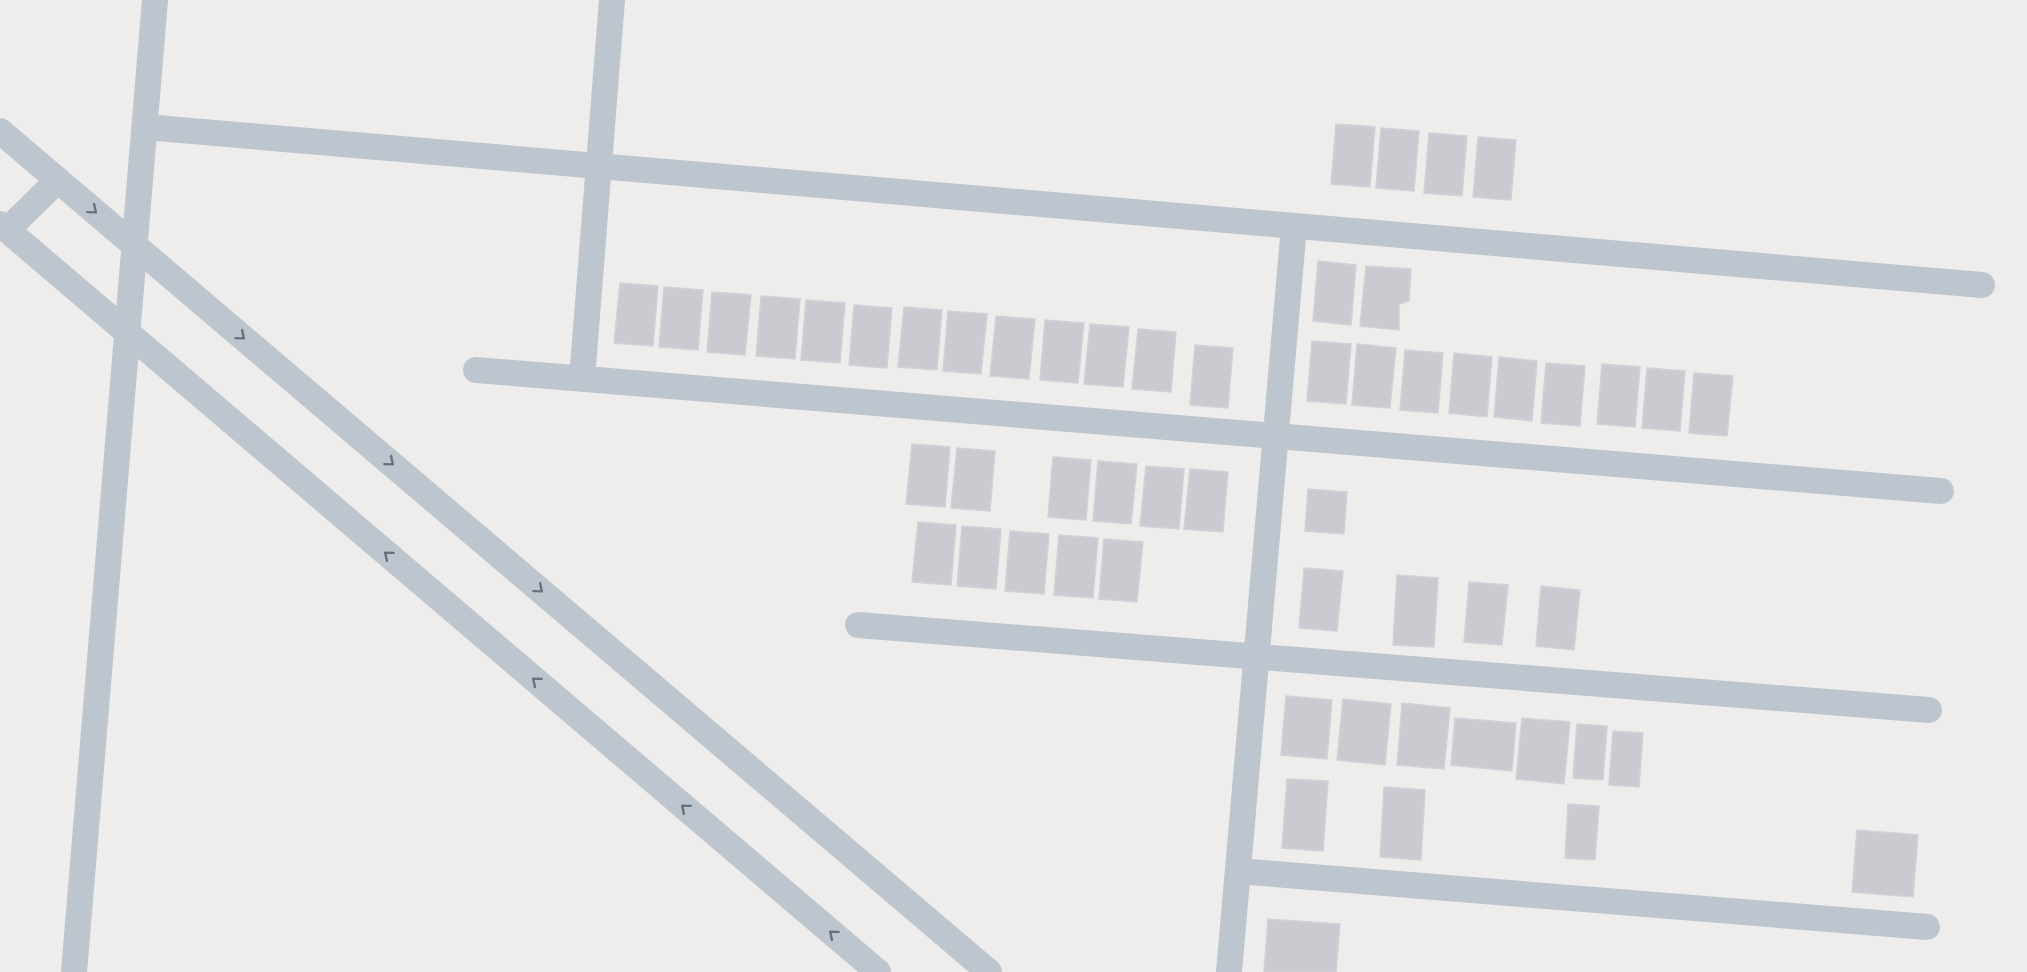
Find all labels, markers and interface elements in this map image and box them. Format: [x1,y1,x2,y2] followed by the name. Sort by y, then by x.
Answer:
[86,202,97,213] one-way arrow
[234,329,245,340] one-way arrow
[383,455,394,466] one-way arrow
[384,551,395,562] one-way arrow
[532,581,543,592] one-way arrow
[532,677,543,688] one-way arrow
[681,804,692,815] one-way arrow
[829,930,840,941] one-way arrow

